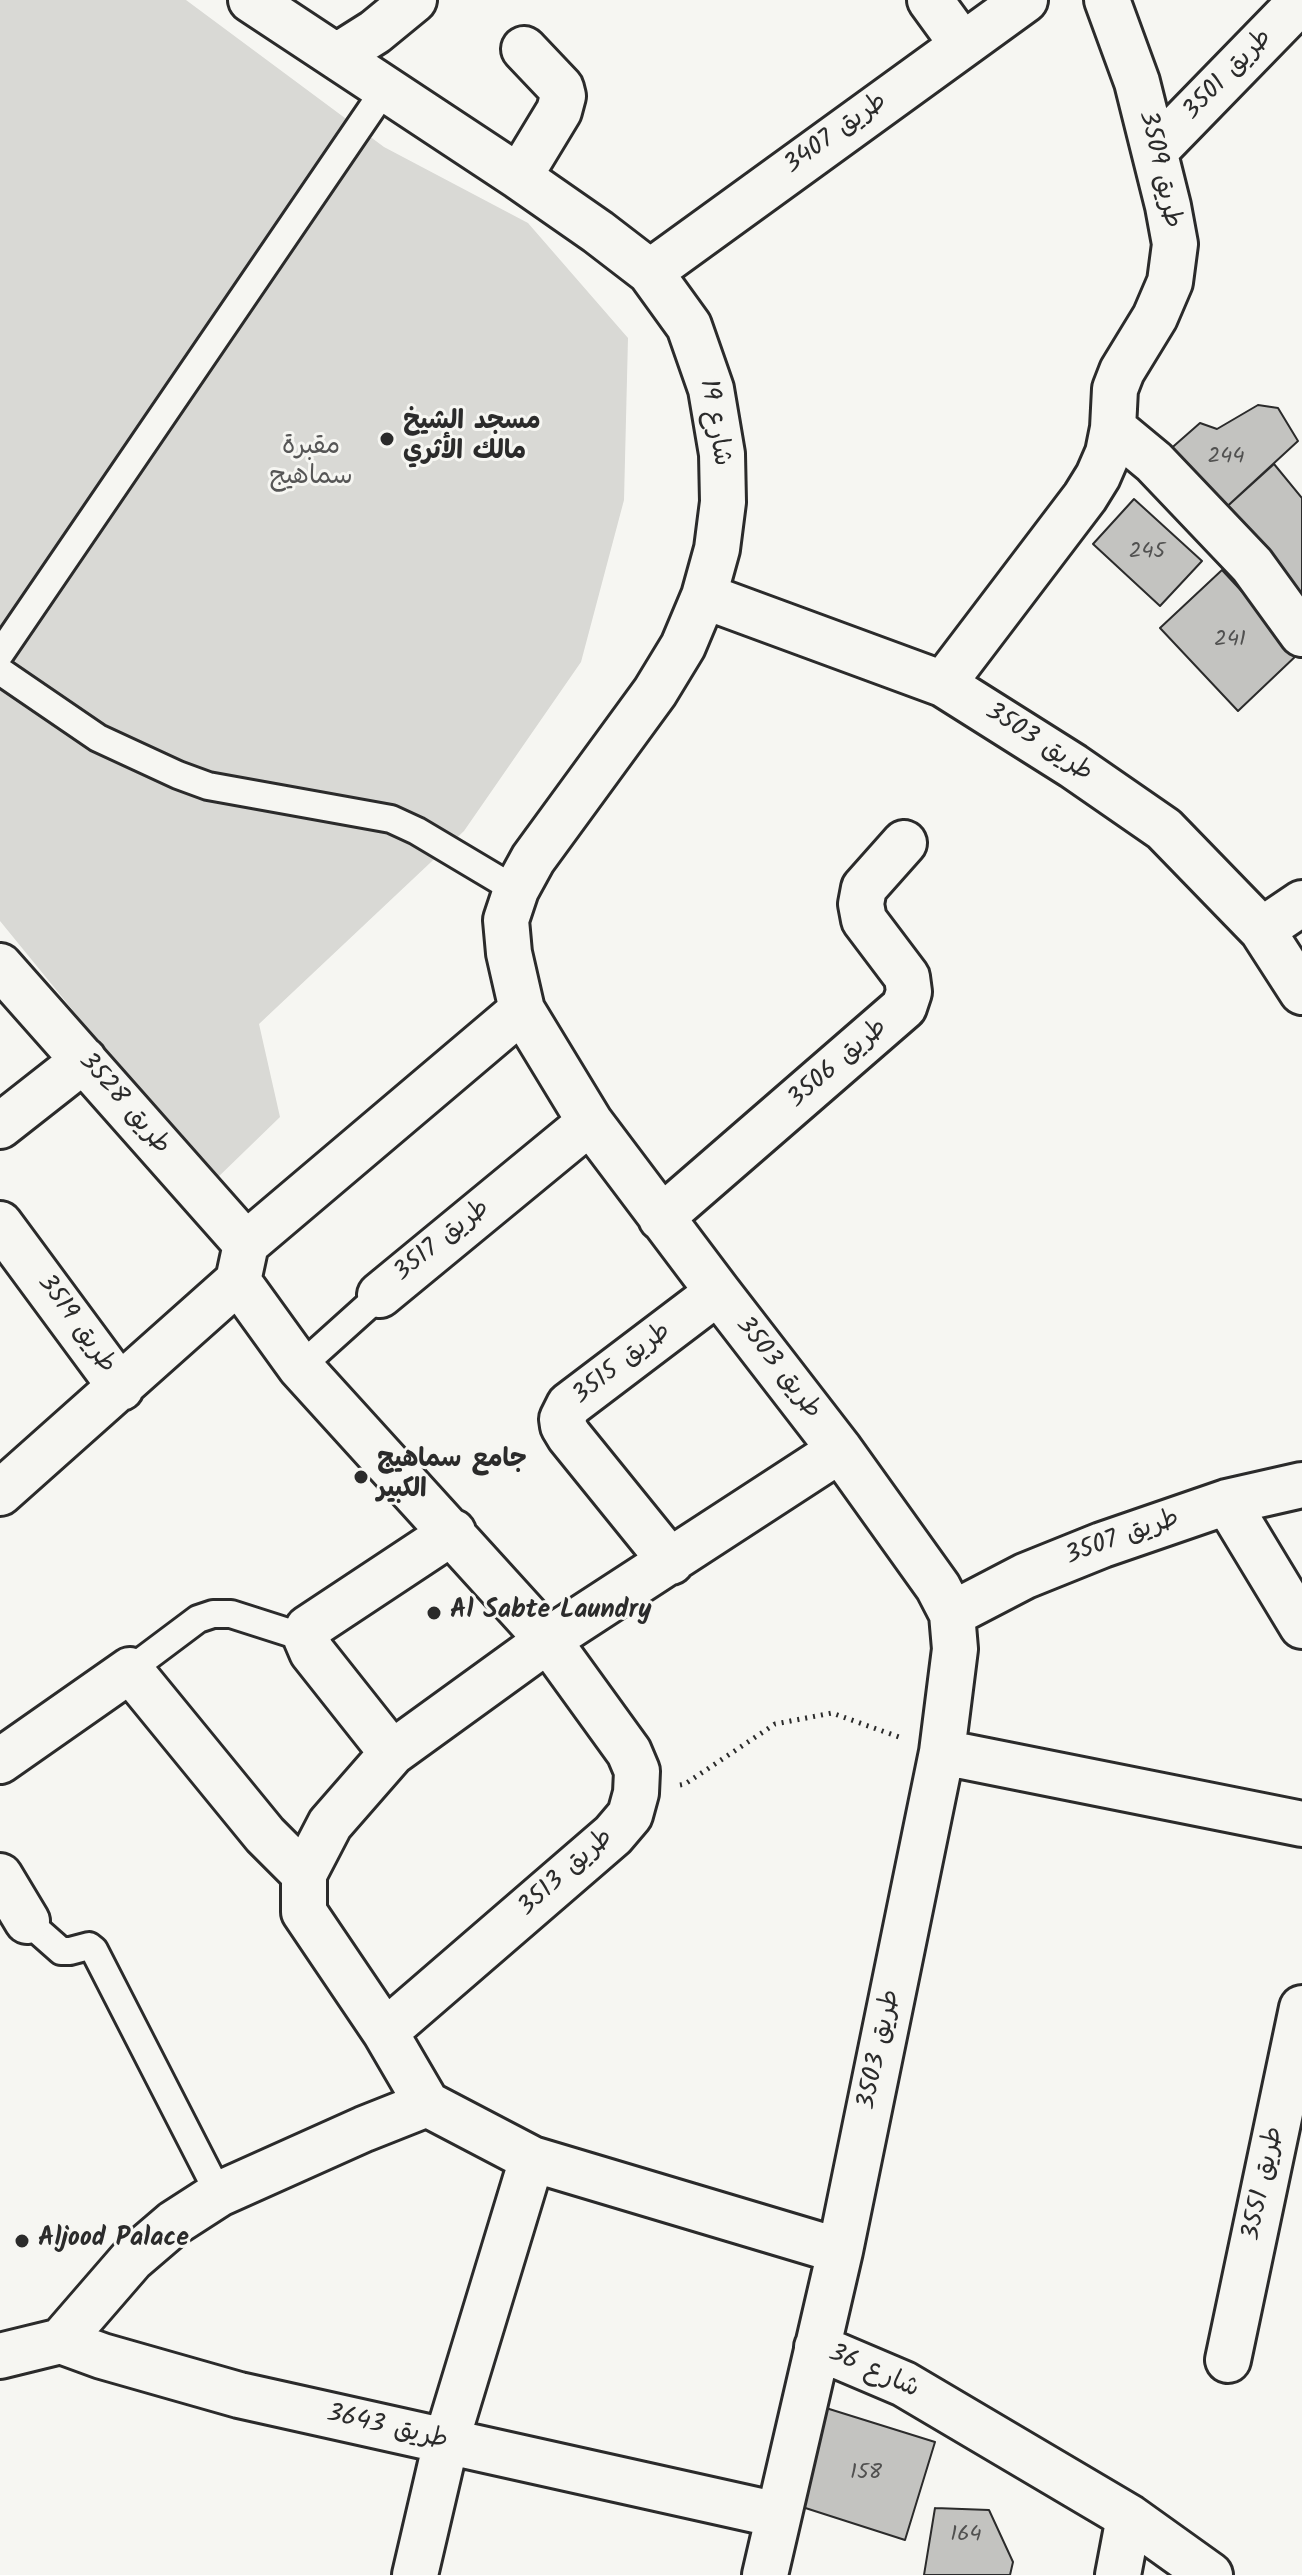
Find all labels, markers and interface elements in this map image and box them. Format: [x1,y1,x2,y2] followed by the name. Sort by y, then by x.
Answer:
[1178,24,1280,128] street label: طريق 3501
[780,87,894,183] street label: طريق 3407
[1129,108,1187,232] street label: طريق 3509
[690,377,736,469] street label: شارع 19
[403,408,541,470] place label: مسجد الشيخ مالك الأثري
[378,430,396,448] marker: مسجد الشيخ مالك الأثري
[269,433,353,494] park label: مقبرة سماهيج
[1207,445,1245,471] house number: 244
[1129,540,1165,566] house number: 245
[1214,628,1246,654] house number: 241
[978,698,1098,790] street label: طريق 3503
[783,1013,895,1117] street label: طريق 3506
[70,1048,176,1162] street label: طريق 3528
[389,1194,497,1290] street label: طريق 3517
[29,1269,121,1381] street label: طريق 3519
[727,1311,827,1427] street label: طريق 3503
[568,1317,678,1413] street label: طريق 3515
[377,1446,527,1508] place label: جامع سماهيج الكبير
[352,1468,370,1486] marker: جامع سماهيج الكبير
[1062,1504,1184,1574] street label: طريق 3507
[450,1597,652,1629] place label: Al Sabte Laundry
[425,1604,443,1622] marker: Al Sabte Laundry
[513,1823,621,1925] street label: طريق 3513
[853,1987,909,2113] street label: طريق 3503
[1238,2124,1292,2244] street label: طريق 3551
[38,2225,189,2257] place label: Aljood Palace
[13,2232,31,2250] marker: Aljood Palace
[823,2339,923,2407] street label: شارع 36
[323,2400,451,2458] street label: طريق 3643
[850,2461,882,2487] house number: 158
[950,2523,982,2549] house number: 164

